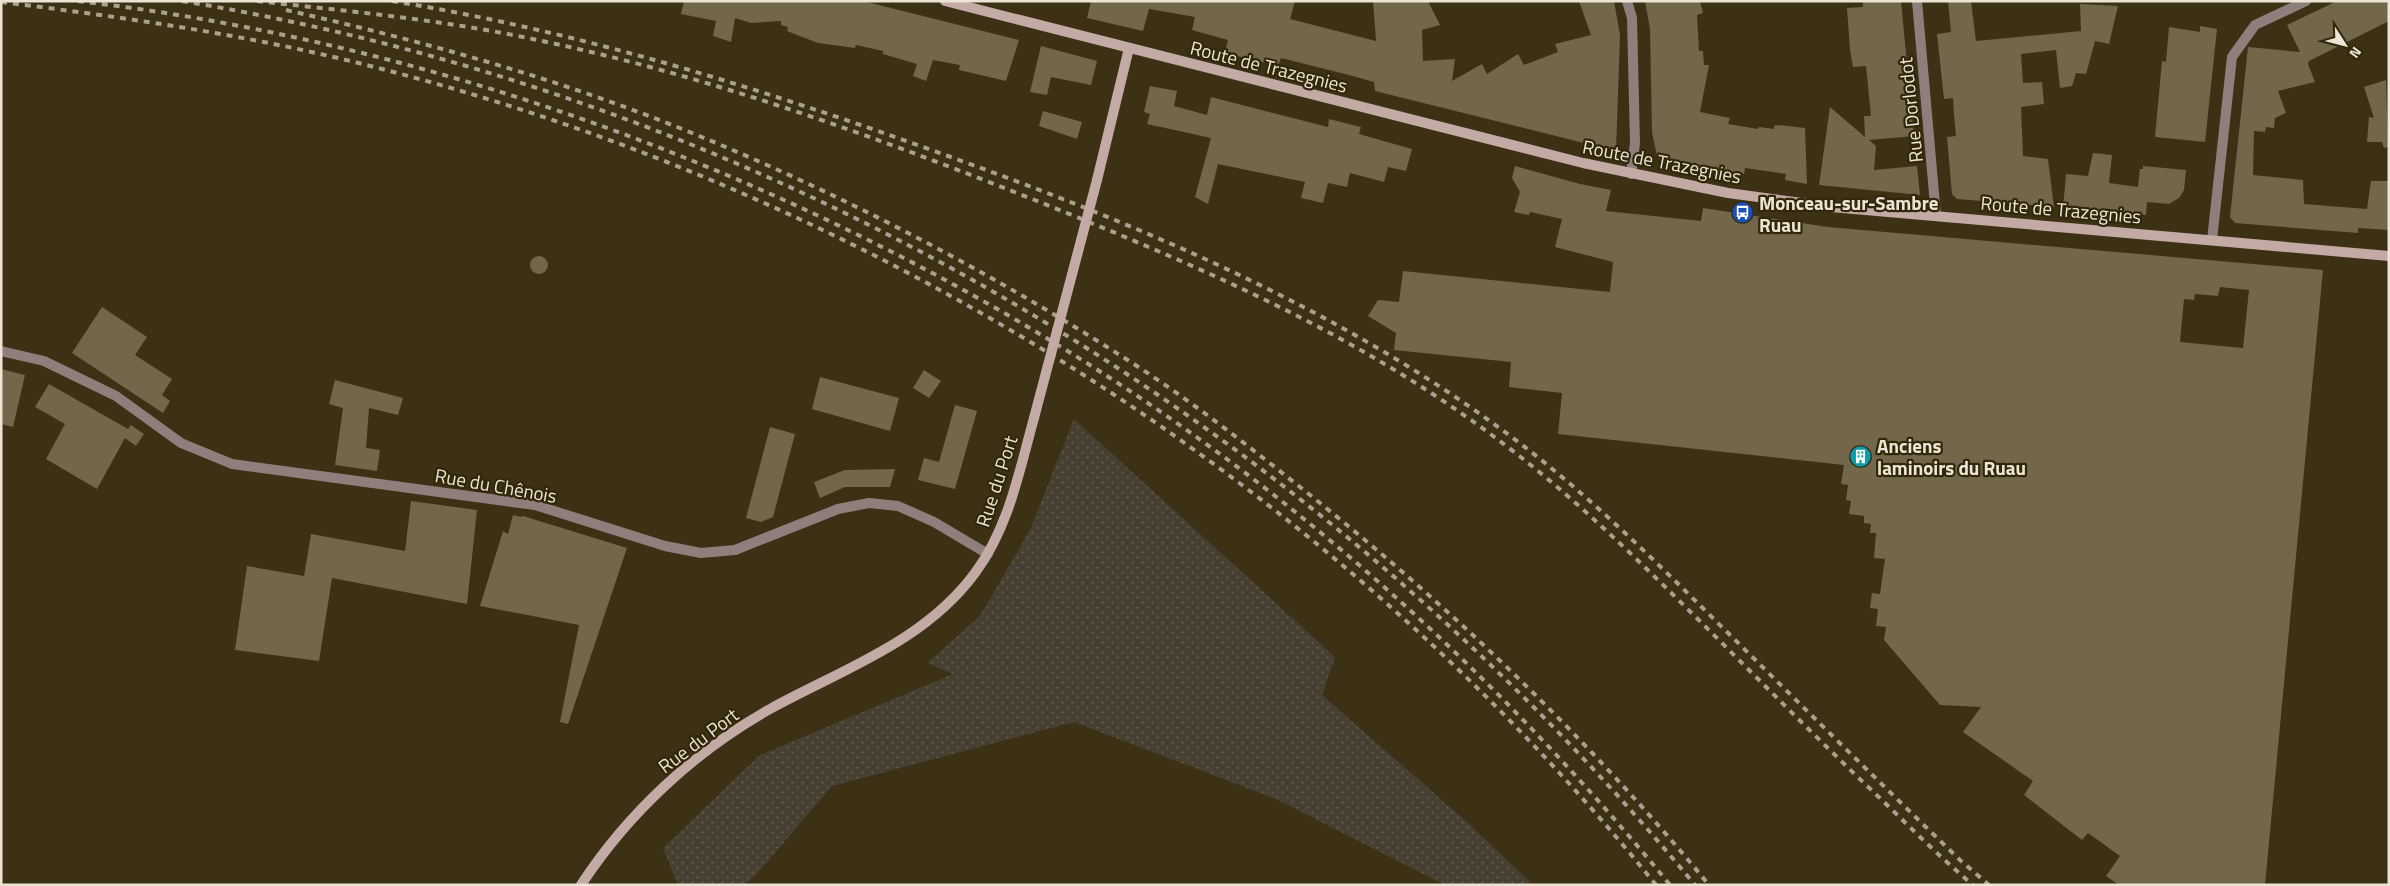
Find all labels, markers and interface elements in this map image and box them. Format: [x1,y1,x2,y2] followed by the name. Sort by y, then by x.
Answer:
[2320,20,2370,70] north arrow
[1187,32,1351,100] street label: Route de Trazegnies
[2345,43,2367,63] text: N
[1890,56,1930,164] street label: Rue Dorlodot
[1580,131,1744,191] street label: Route de Trazegnies
[1759,188,1939,239] place label: Monceau-sur-Sambre Ruau
[1979,188,2143,230] street label: Route de Trazegnies
[1731,201,1755,225] bus stop icon: Monceau-sur-Sambre Ruau
[968,431,1024,530] street label: Rue du Port
[1877,431,2026,482] place label: Anciens laminoirs du Ruau
[1849,444,1873,468] building icon: Anciens laminoirs du Ruau
[433,460,559,510] street label: Rue du Chênois
[652,700,745,780] street label: Rue du Port

